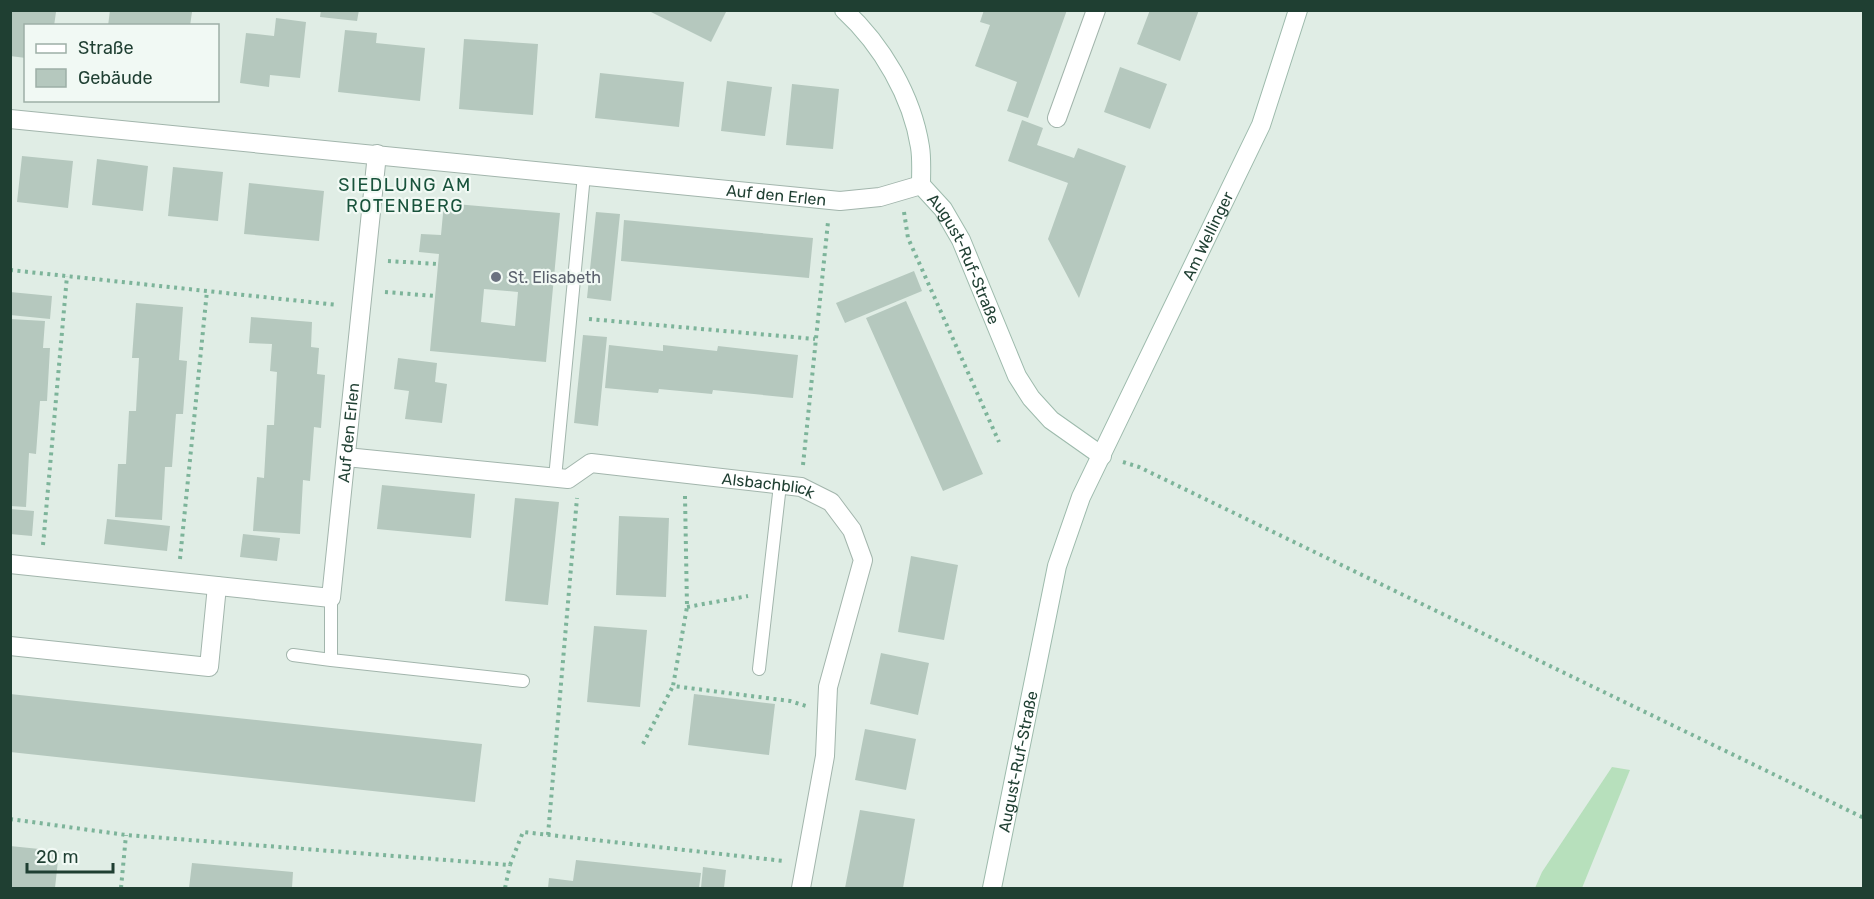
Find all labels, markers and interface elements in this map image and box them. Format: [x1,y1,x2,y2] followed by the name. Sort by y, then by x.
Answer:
[24,24,219,102] legend
[78,37,134,59] text: Straße
[78,67,153,89] text: Gebäude
[338,174,472,217] district label: SIEDLUNG AM ROTENBERG
[725,180,827,209] street label: Auf den Erlen
[1178,188,1237,283] street label: Am Wellinger
[924,189,1004,327] street label: August-Ruf-Straße
[508,268,601,287] place label: St. Elisabeth
[489,270,503,284] marker: St. Elisabeth
[334,382,363,484] street label: Auf den Erlen
[721,469,819,502] street label: Alsbachblick
[994,689,1041,834] street label: August-Ruf-Straße
[27,836,112,874] scale bar
[36,846,78,868] text: 20 m

